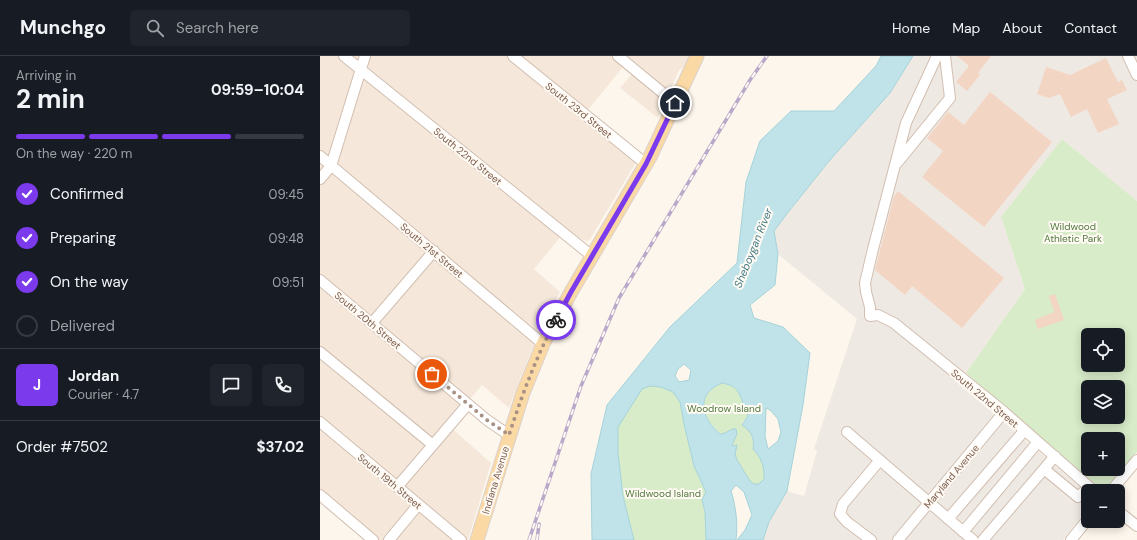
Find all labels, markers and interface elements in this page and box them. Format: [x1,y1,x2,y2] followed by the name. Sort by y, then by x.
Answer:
[130,10,410,46] search box
[20,15,106,40] text: Munchgo
[144,17,166,39] icon: search
[176,18,259,38] text: Search here
[892,19,930,37] text: Home
[952,19,980,37] text: Map
[1002,19,1042,37] text: About
[1064,19,1117,37] text: Contact
[16,67,76,84] text: Arriving in
[543,79,615,141] street label: South 23rd Street
[211,80,304,100] text: 09:59–10:04
[16,82,85,116] text: 2 min
[658,86,692,120] pin
[664,92,686,114] icon: home
[431,125,505,188] street label: South 22nd Street
[16,145,132,162] text: On the way · 220 m
[16,183,38,205] icon: check
[50,184,124,204] text: Confirmed
[268,186,304,203] text: 09:45
[731,205,776,290] water label: Sheboygan River
[397,220,466,281] street label: South 21st Street
[1044,220,1102,245] park label: Wildwood Athletic Park
[16,227,38,249] icon: check
[50,228,116,248] text: Preparing
[269,230,304,247] text: 09:48
[16,271,38,293] icon: check
[50,272,129,292] text: On the way
[272,274,304,291] text: 09:51
[332,289,404,352] street label: South 20th Street
[536,300,576,340] courier
[545,309,567,331] icon: bike
[50,316,115,336] text: Delivered
[1081,328,1125,528] map controls
[1081,328,1125,372] button: locate
[415,357,449,391] pin
[421,363,443,385] icon: bag
[210,364,252,406] button: chat
[262,364,304,406] button: phone
[68,366,119,386] text: Jordan
[948,366,1021,431] street label: South 22nd Street
[33,375,41,395] text: J
[1081,380,1125,424] button: layers
[68,386,139,403] text: Courier · 4.7
[687,402,761,415] park label: Woodrow Island
[1081,432,1125,476] button: +
[16,437,108,457] text: Order #7502
[257,437,304,457] text: $37.02
[921,441,982,511] street label: Maryland Avenue
[479,444,512,516] street label: Indiana Avenue
[355,451,425,512] street label: South 19th Street
[1081,484,1125,528] button: −
[625,487,701,500] park label: Wildwood Island

